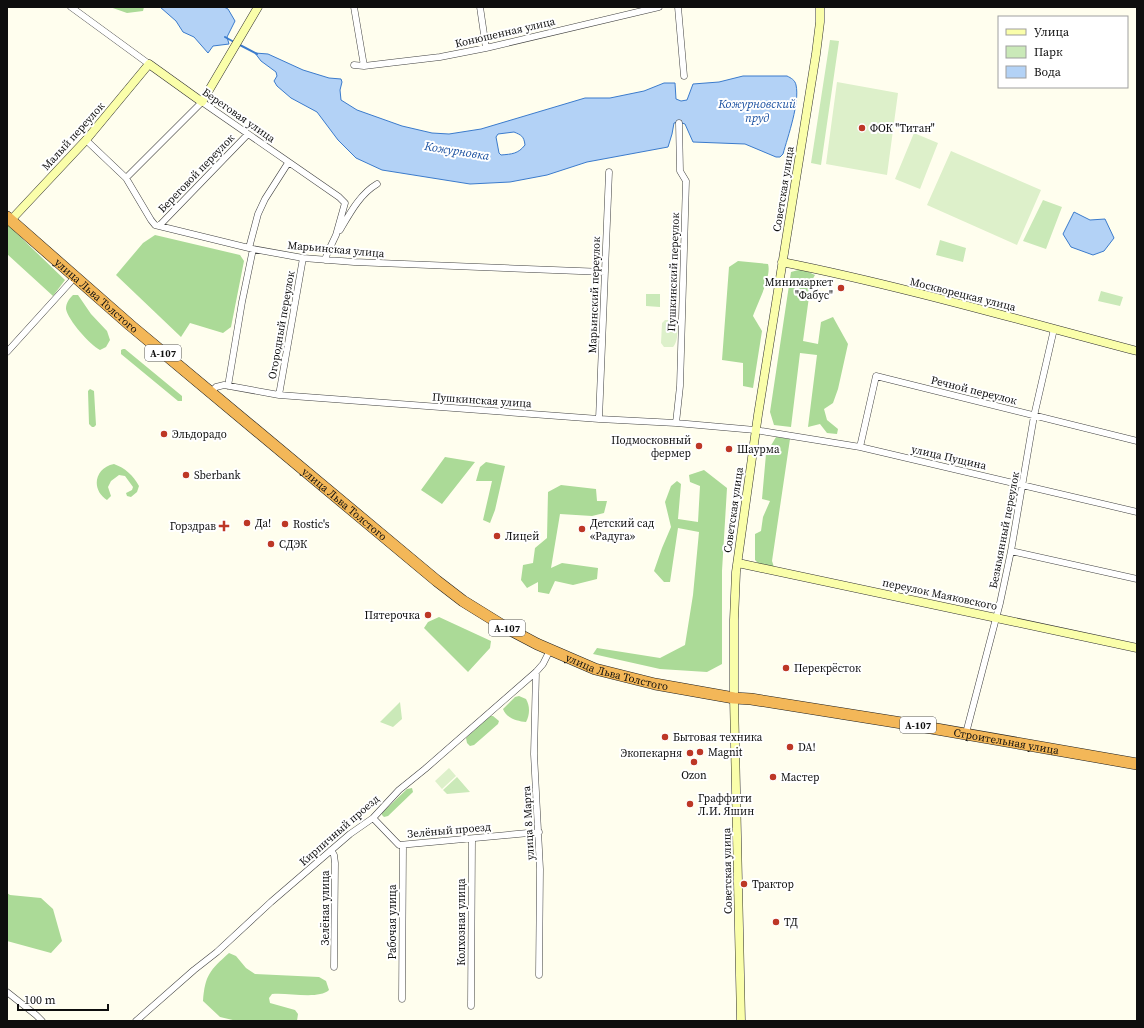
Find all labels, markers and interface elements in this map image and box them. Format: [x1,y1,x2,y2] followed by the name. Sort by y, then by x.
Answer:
[454,14,557,51] street label: Конюшенная улица
[998,16,1128,88] legend
[1034,24,1070,40] text: Улица
[1034,44,1063,60] text: Парк
[1034,64,1062,80] text: Вода
[199,85,279,146] street label: Береговая улица
[717,96,796,126] water label: Кожурновский пруд
[39,99,108,174] street label: Малый переулок
[870,121,935,136] place label: ФОК "Титан"
[857,123,867,133] marker: ФОК "Титан"
[155,131,238,216] street label: Береговой переулок
[422,138,491,164] water label: Кожурновка
[769,145,798,233] street label: Советская улица
[664,212,683,332] street label: Пушкинский переулок
[585,236,604,354] street label: Марьинский переулок
[287,238,385,261] street label: Марьинская улица
[51,255,141,337] street label: улица Льва Толстого
[265,270,298,380] street label: Огородный переулок
[908,274,1018,315] street label: Москворецкая улица
[765,275,833,303] place label: Минимаркет "Фабус"
[836,283,846,293] marker: Минимаркет "Фабус"
[145,345,181,361] road number: А-107
[929,373,1018,408] street label: Речной переулок
[432,390,533,411] street label: Пушкинская улица
[172,427,227,442] place label: Эльдорадо
[159,429,169,439] marker: Эльдорадо
[611,433,691,461] place label: Подмосковный фермер
[694,441,704,451] marker: Подмосковный фермер
[737,442,780,457] place label: Шаурма
[910,442,988,473] street label: улица Пущина
[724,444,734,454] marker: Шаурма
[298,464,390,544] street label: улица Льва Толстого
[720,466,747,554] street label: Советская улица
[194,468,242,483] place label: Sberbank
[181,470,191,480] marker: Sberbank
[986,470,1023,590] street label: Безымянный переулок
[255,516,271,531] place label: Да!
[590,516,654,544] place label: Детский сад «Радуга»
[293,517,330,532] place label: Rostic's
[242,518,252,528] marker: Да!
[170,519,216,534] place label: Горздрав
[280,519,290,529] marker: Rostic's
[219,521,229,531] marker: Горздрав
[577,524,587,534] marker: Детский сад «Радуга»
[505,529,539,544] place label: Лицей
[492,531,502,541] marker: Лицей
[279,537,308,552] place label: СДЭК
[266,539,276,549] marker: СДЭК
[881,575,999,614] street label: переулок Маяковского
[364,608,420,623] place label: Пятерочка
[423,610,433,620] marker: Пятерочка
[489,620,525,636] road number: А-107
[563,650,669,694] street label: улица Льва Толстого
[794,661,861,676] place label: Перекрёсток
[781,663,791,673] marker: Перекрёсток
[900,717,936,733] road number: А-107
[952,725,1061,758] street label: Строительная улица
[673,730,763,745] place label: Бытовая техника
[660,732,670,742] marker: Бытовая техника
[798,740,816,755] place label: DA!
[785,742,795,752] marker: DA!
[708,745,743,760] place label: Magnit
[620,746,682,761] place label: Экопекарня
[695,747,705,757] marker: Magnit
[685,748,695,758] marker: Экопекарня
[689,757,699,767] marker: Ozon
[681,768,707,783] place label: Ozon
[781,770,819,785] place label: Мастер
[768,772,778,782] marker: Мастер
[519,785,538,861] street label: улица 8 Марта
[296,791,382,869] street label: Кирпичный проезд
[698,791,754,819] place label: Граффити Л.И. Яшин
[685,799,695,809] marker: Граффити Л.И. Яшин
[407,819,492,842] street label: Зелёный проезд
[719,827,736,914] street label: Советская улица
[318,870,333,946] street label: Зелёная улица
[752,877,794,892] place label: Трактор
[454,878,469,966] street label: Колхозная улица
[739,879,749,889] marker: Трактор
[385,884,400,960] street label: Рабочая улица
[784,915,798,930] place label: ТД
[771,917,781,927] marker: ТД
[18,986,108,1012] scale bar
[24,992,56,1008] text: 100 m

